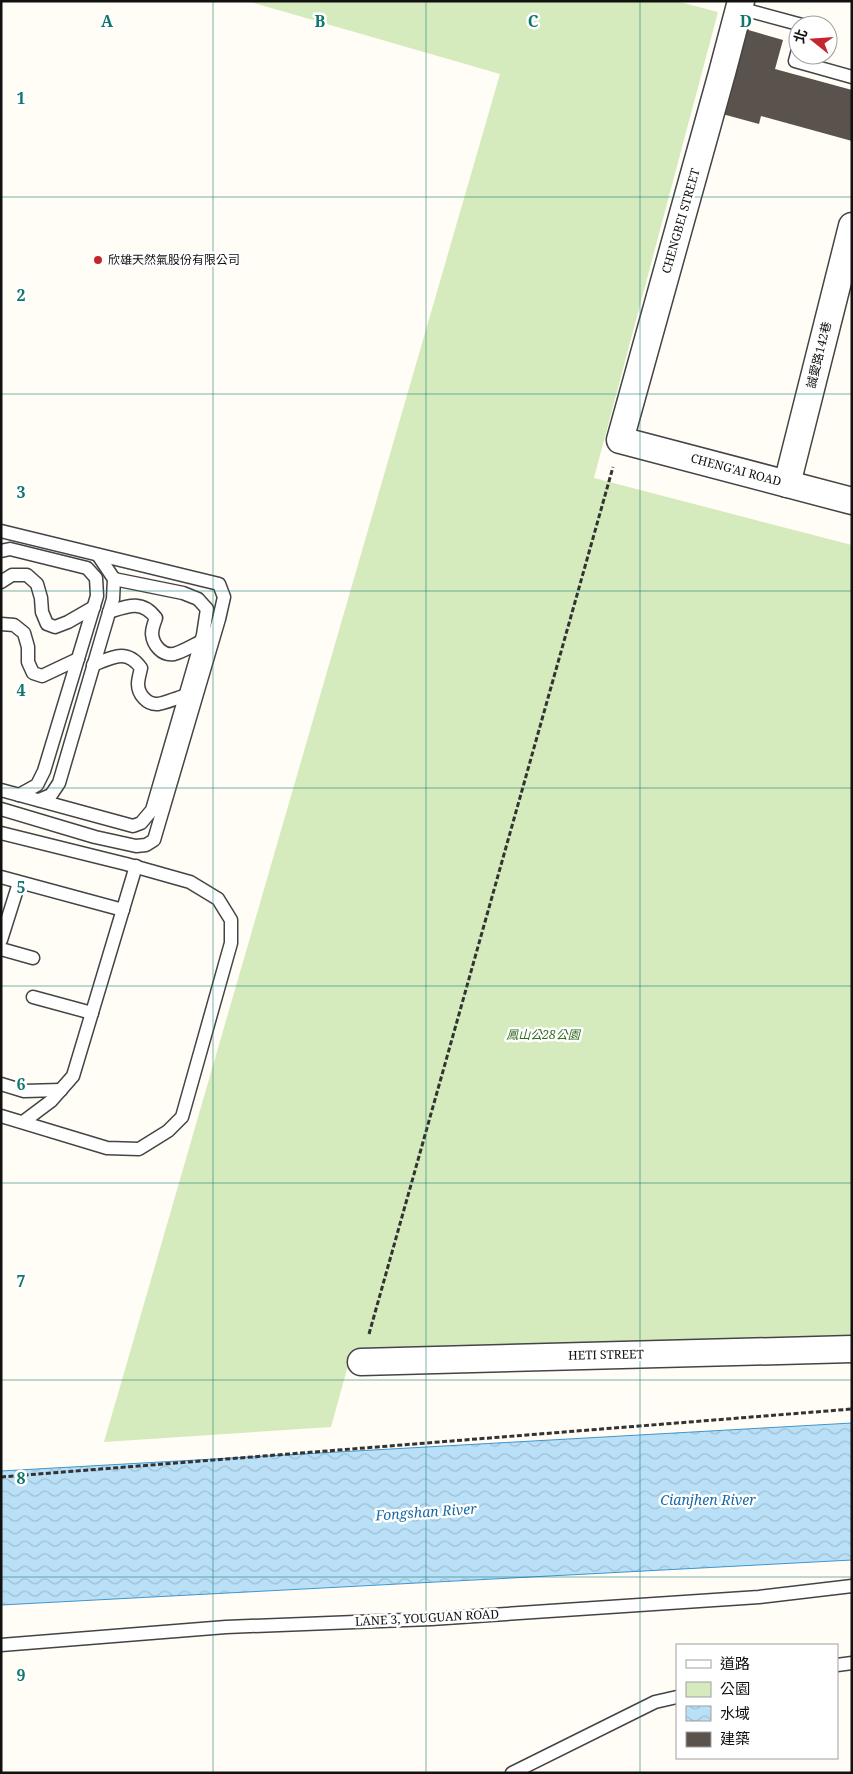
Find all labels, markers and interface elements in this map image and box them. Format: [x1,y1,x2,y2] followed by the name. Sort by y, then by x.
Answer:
[101,10,114,32] text: A
[315,10,326,32] text: B
[528,10,539,32] text: C
[740,10,752,32] text: D
[788,15,838,65] north arrow
[789,27,811,46] text: 北
[16,87,26,109] text: 1
[657,166,704,275] street label: CHENGBEI STREET
[108,251,240,268] place label: 欣雄天然氣股份有限公司
[92,254,104,266] marker: 欣雄天然氣股份有限公司
[16,284,26,306] text: 2
[802,320,835,390] street label: 誠愛路142巷
[689,449,784,490] street label: CHENG'AI ROAD
[16,481,26,503] text: 3
[16,679,26,701] text: 4
[16,876,26,898] text: 5
[506,1026,582,1043] park label: 鳳山公28公園
[16,1073,26,1095] text: 6
[16,1270,26,1292] text: 7
[568,1345,645,1364] street label: HETI STREET
[16,1467,26,1489] text: 8
[660,1490,756,1509] water label: Cianjhen River
[374,1498,478,1525] water label: Fongshan River
[354,1605,500,1630] street label: LANE 3, YOUGUAN ROAD
[676,1644,838,1759] legend
[720,1653,750,1673] text: 道路
[16,1664,26,1686] text: 9
[720,1678,750,1698] text: 公園
[720,1703,750,1723] text: 水域
[720,1728,750,1748] text: 建築

